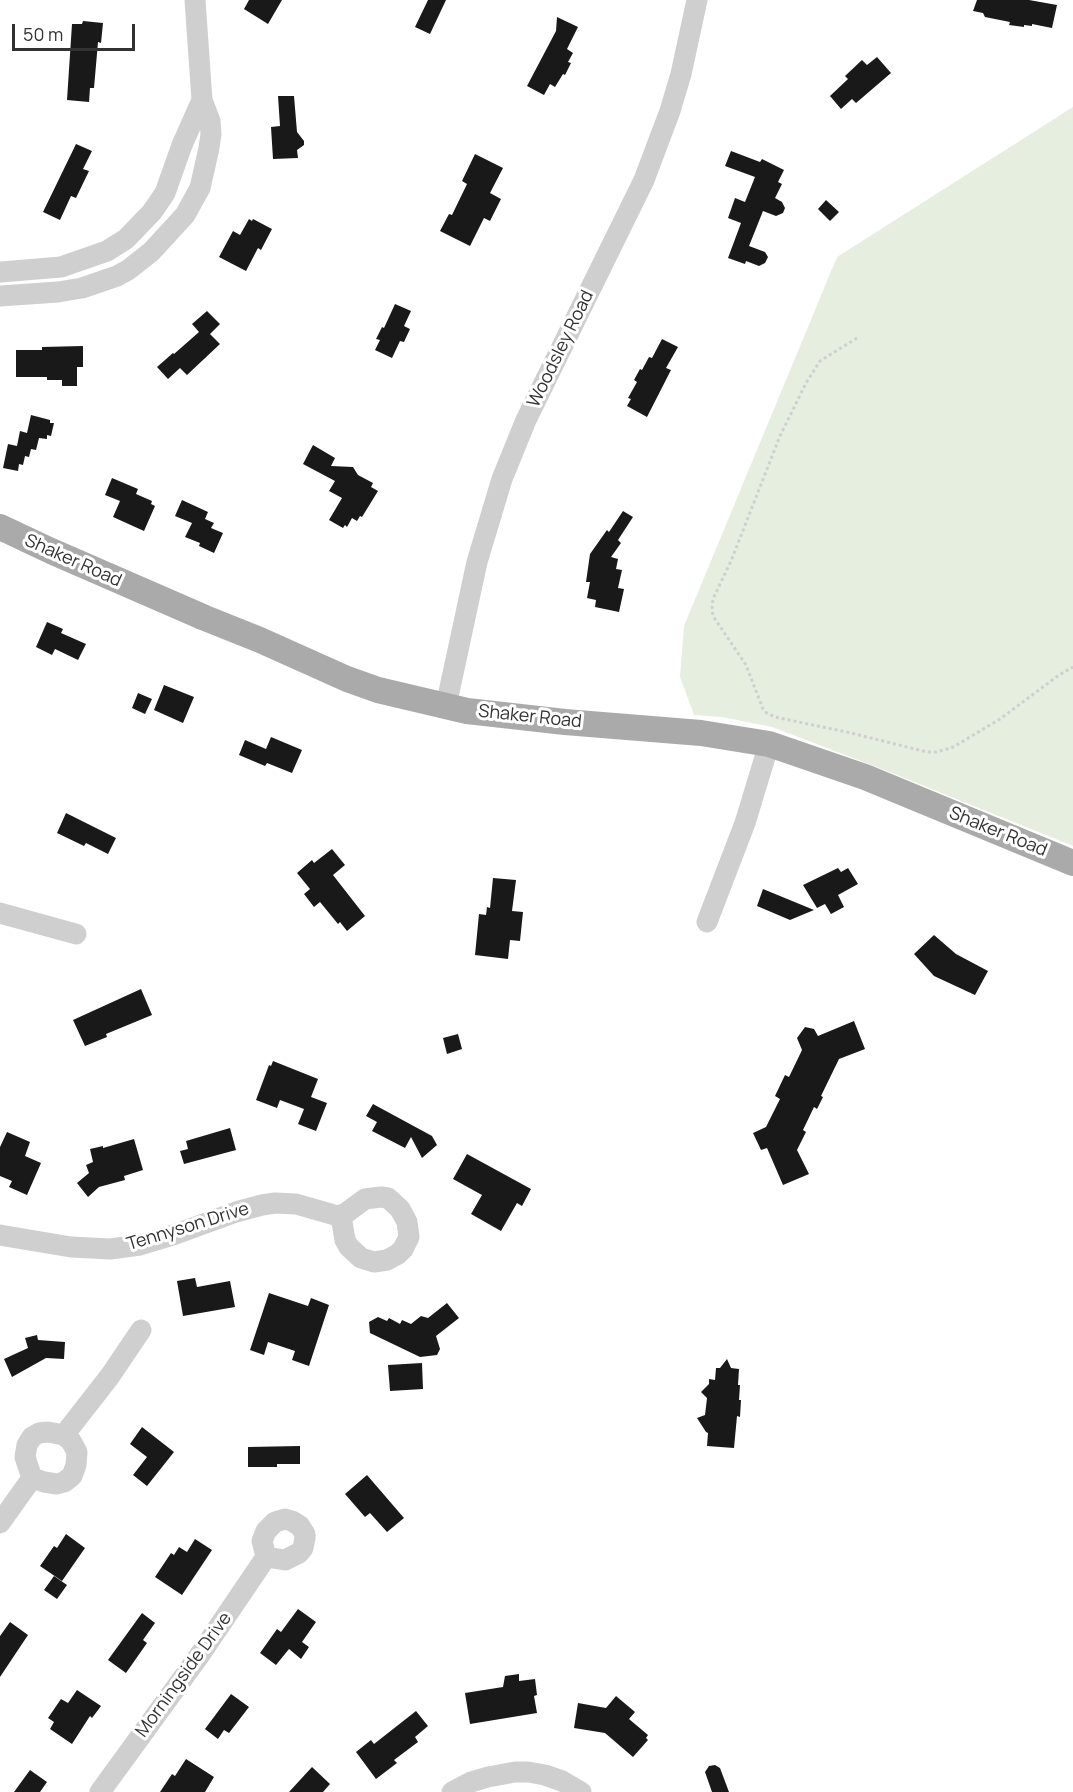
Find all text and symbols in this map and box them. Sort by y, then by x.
scale bar [15,12,138,50]
text: 50 m [23,22,63,46]
street label: Woodsley Road [523,287,599,411]
street label: Shaker Road [21,530,125,592]
street label: Shaker Road [477,701,583,733]
street label: Shaker Road [946,803,1050,861]
street label: Tennyson Drive [124,1198,252,1256]
street label: Morningside Drive [131,1608,237,1742]

